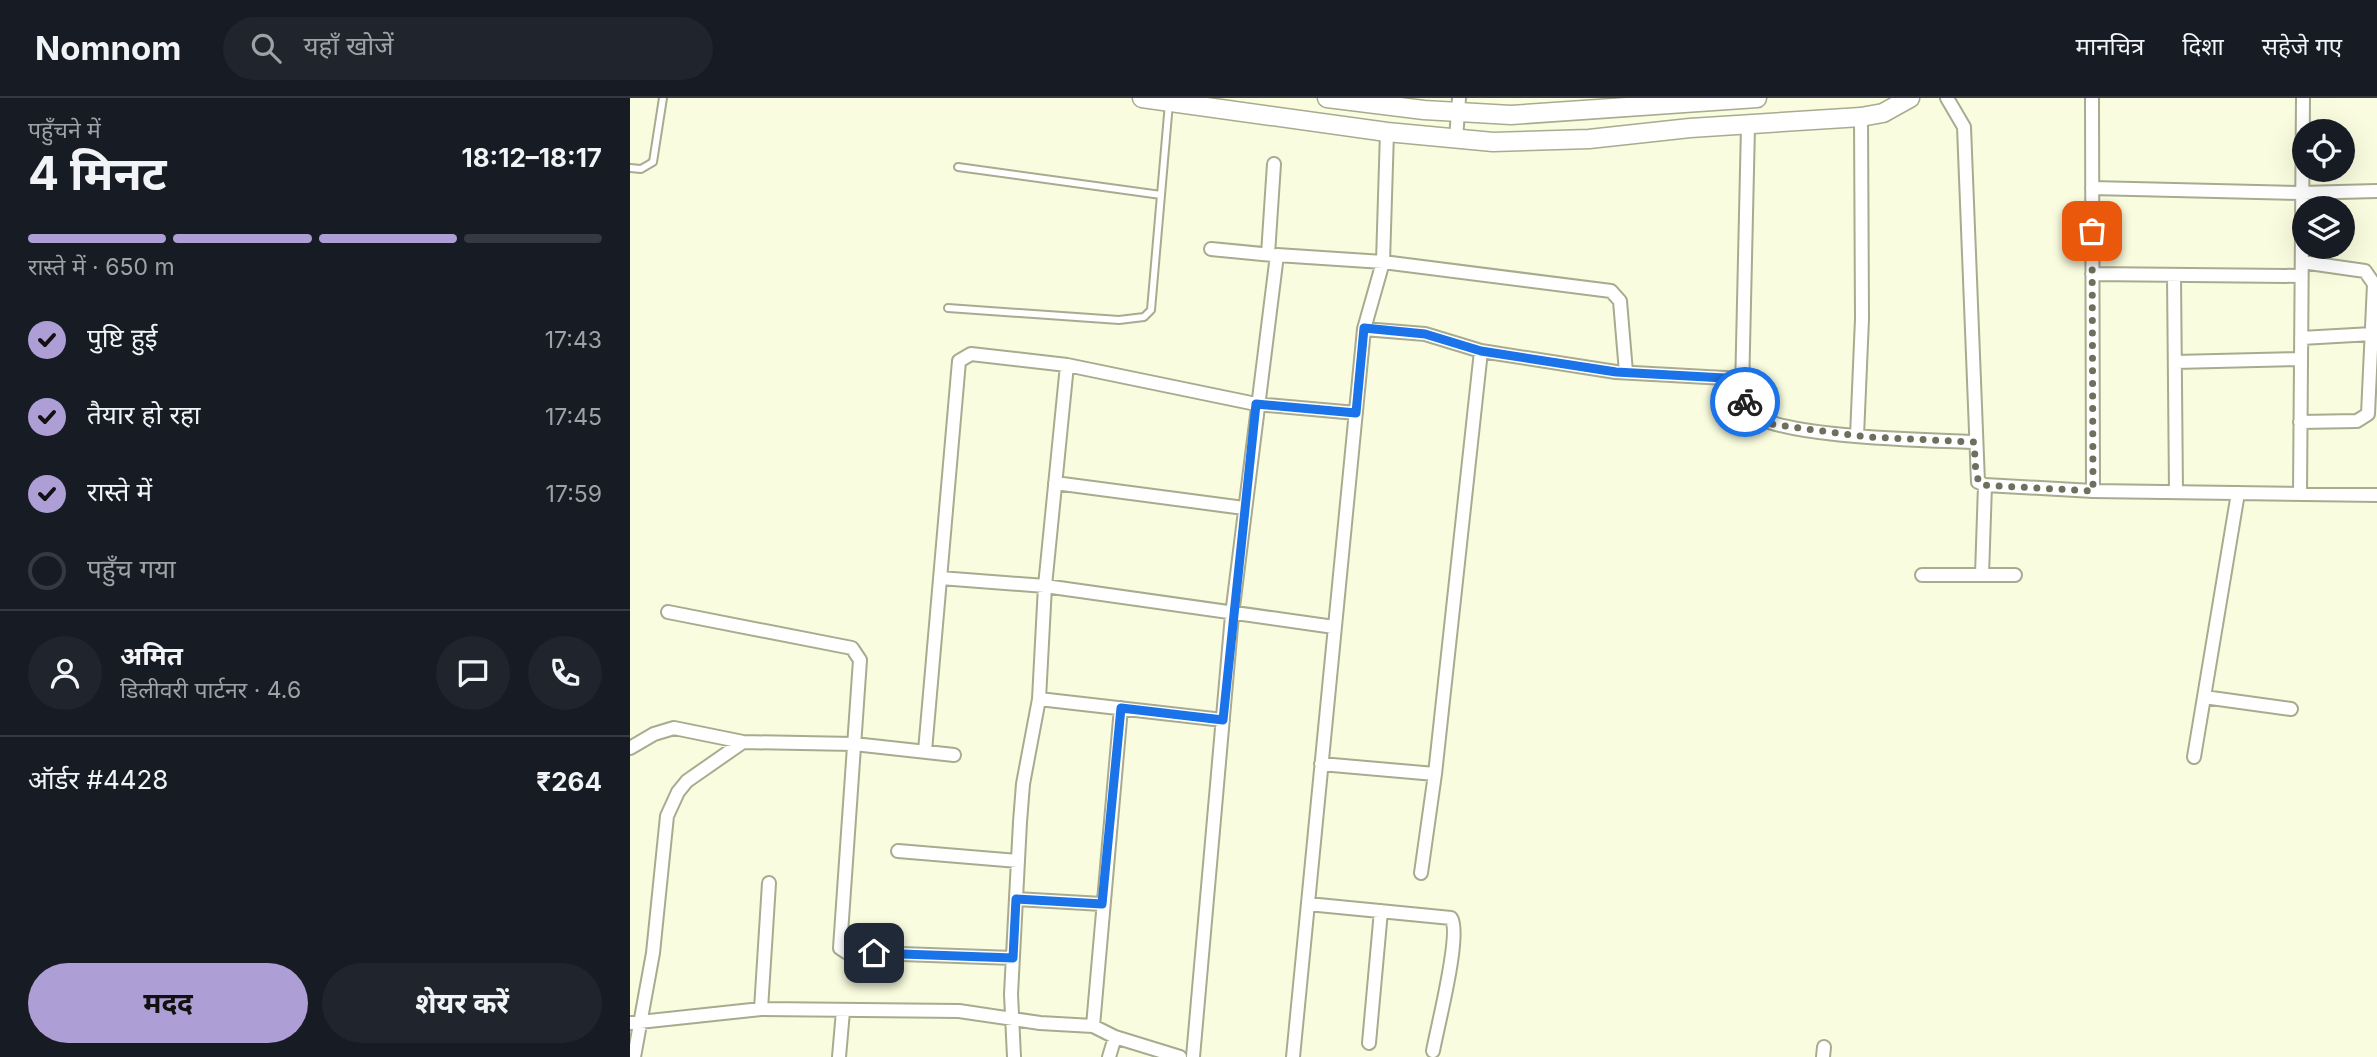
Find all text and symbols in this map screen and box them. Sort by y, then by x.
search box [223,17,713,80]
text: Nomnom [35,28,181,68]
icon: search [247,29,285,67]
text: यहाँ खोजें [303,30,394,61]
text: मानचित्र [2076,32,2144,61]
text: दिशा [2182,32,2224,61]
text: सहेजे गए [2262,32,2342,61]
text: पहुँचने में [28,116,101,144]
map controls [2292,119,2355,259]
button: locate [2292,119,2355,182]
text: 18:12–18:17 [461,142,602,173]
text: 4 मिनट [28,145,167,201]
button: layers [2292,196,2355,259]
pin [2062,201,2122,261]
icon: bag [2073,212,2111,250]
text: रास्ते में · 650 m [28,253,175,281]
icon: check [28,321,66,359]
text: पुष्टि हुई [87,322,158,353]
text: 17:43 [545,326,602,354]
courier [1710,367,1780,437]
icon: bike [1726,383,1764,421]
icon: check [28,398,66,436]
text: तैयार हो रहा [87,399,201,430]
text: 17:45 [545,403,602,431]
icon: check [28,475,66,513]
text: रास्ते में [87,476,152,507]
text: 17:59 [546,480,602,508]
text: पहुँच गया [87,553,176,584]
button: person [28,636,102,710]
button: chat [436,636,510,710]
button: phone [528,636,602,710]
text: अमित [120,640,183,671]
text: डिलीवरी पार्टनर · 4.6 [120,676,301,704]
text: ऑर्डर #4428 [28,764,168,795]
text: ₹264 [536,766,602,797]
pin [844,923,904,983]
icon: home [855,934,893,972]
button: मदद [28,963,308,1043]
button: शेयर करें [322,963,602,1043]

